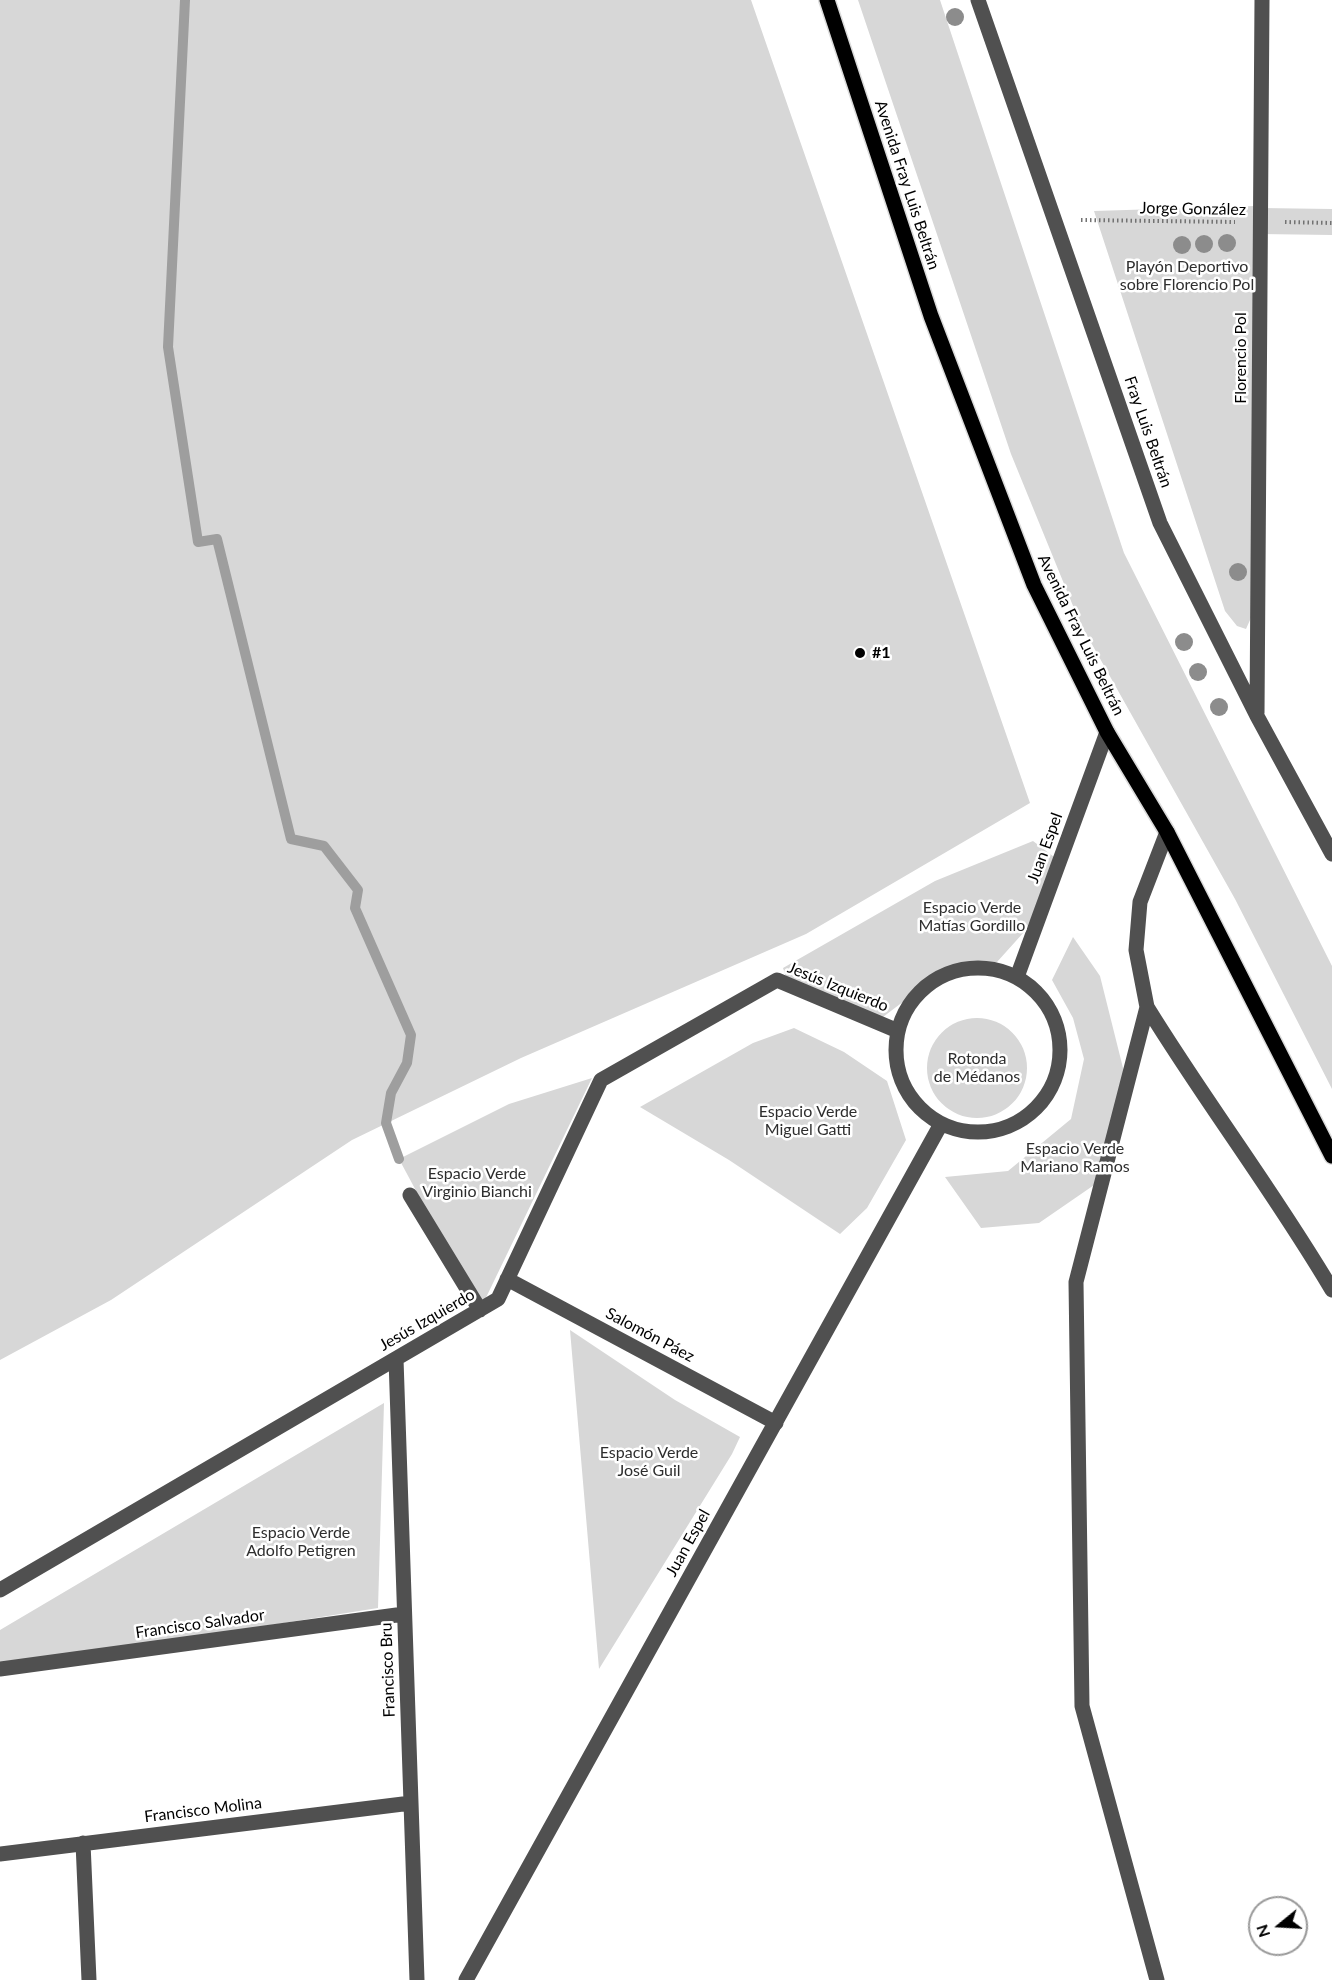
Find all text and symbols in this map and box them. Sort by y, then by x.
street label: Avenida Fray Luis Beltrán [871,98,943,272]
street label: Jorge González [1140,198,1246,220]
park label: Playón Deportivo sobre Florencio Pol [1120,257,1254,295]
street label: Florencio Pol [1231,312,1251,404]
street label: Fray Luis Beltrán [1120,374,1176,490]
street label: Avenida Fray Luis Beltrán [1034,551,1128,719]
place label: #1 [872,643,891,663]
marker: #1 [853,646,867,660]
street label: Juan Espel [1023,810,1067,886]
park label: Espacio Verde Matías Gordillo [919,898,1025,936]
street label: Jesús Izquierdo [785,958,891,1016]
park label: Rotonda de Médanos [934,1049,1020,1087]
park label: Espacio Verde Miguel Gatti [759,1102,857,1140]
park label: Espacio Verde Mariano Ramos [1020,1139,1130,1177]
park label: Espacio Verde Virginio Bianchi [422,1164,532,1202]
street label: Jesús Izquierdo [376,1285,478,1355]
street label: Salomón Páez [602,1304,698,1366]
park label: Espacio Verde José Guil [600,1443,698,1481]
street label: Juan Espel [662,1506,714,1580]
park label: Espacio Verde Adolfo Petigren [246,1523,356,1561]
street label: Francisco Salvador [134,1605,266,1643]
street label: Francisco Bru [377,1622,399,1718]
street label: Francisco Molina [143,1793,263,1827]
north arrow [1248,1896,1308,1956]
text: N [1251,1922,1273,1940]

